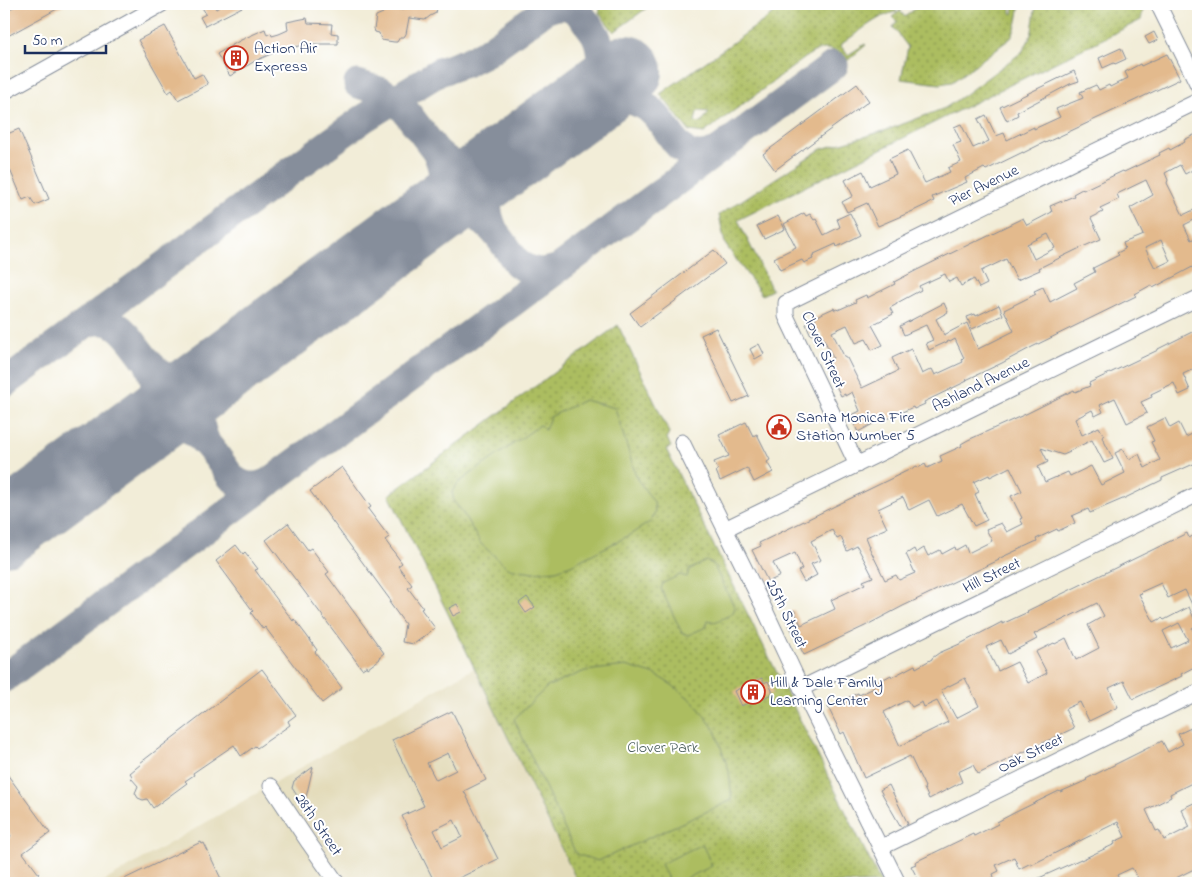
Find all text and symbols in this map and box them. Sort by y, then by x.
scale bar [25,22,106,54]
text: 50 m [32,30,63,52]
place label: Action Air Express [254,37,317,79]
building icon: Action Air Express [223,45,249,71]
street label: Pier Avenue [945,158,1024,213]
street label: Clover Street [795,307,852,393]
street label: Ashland Avenue [928,351,1034,419]
place label: Santa Monica Fire Station Number 5 [796,406,916,448]
public building icon: Santa Monica Fire Station Number 5 [766,414,792,440]
street label: Hill Street [959,551,1026,600]
street label: 25th Street [759,575,813,653]
place label: Hill & Dale Family Learning Center [770,671,883,713]
building icon: Hill & Dale Family Learning Center [740,679,766,705]
street label: Oak Street [994,727,1068,780]
park label: Clover Park [627,736,700,760]
street label: 28th Street [288,789,348,862]

